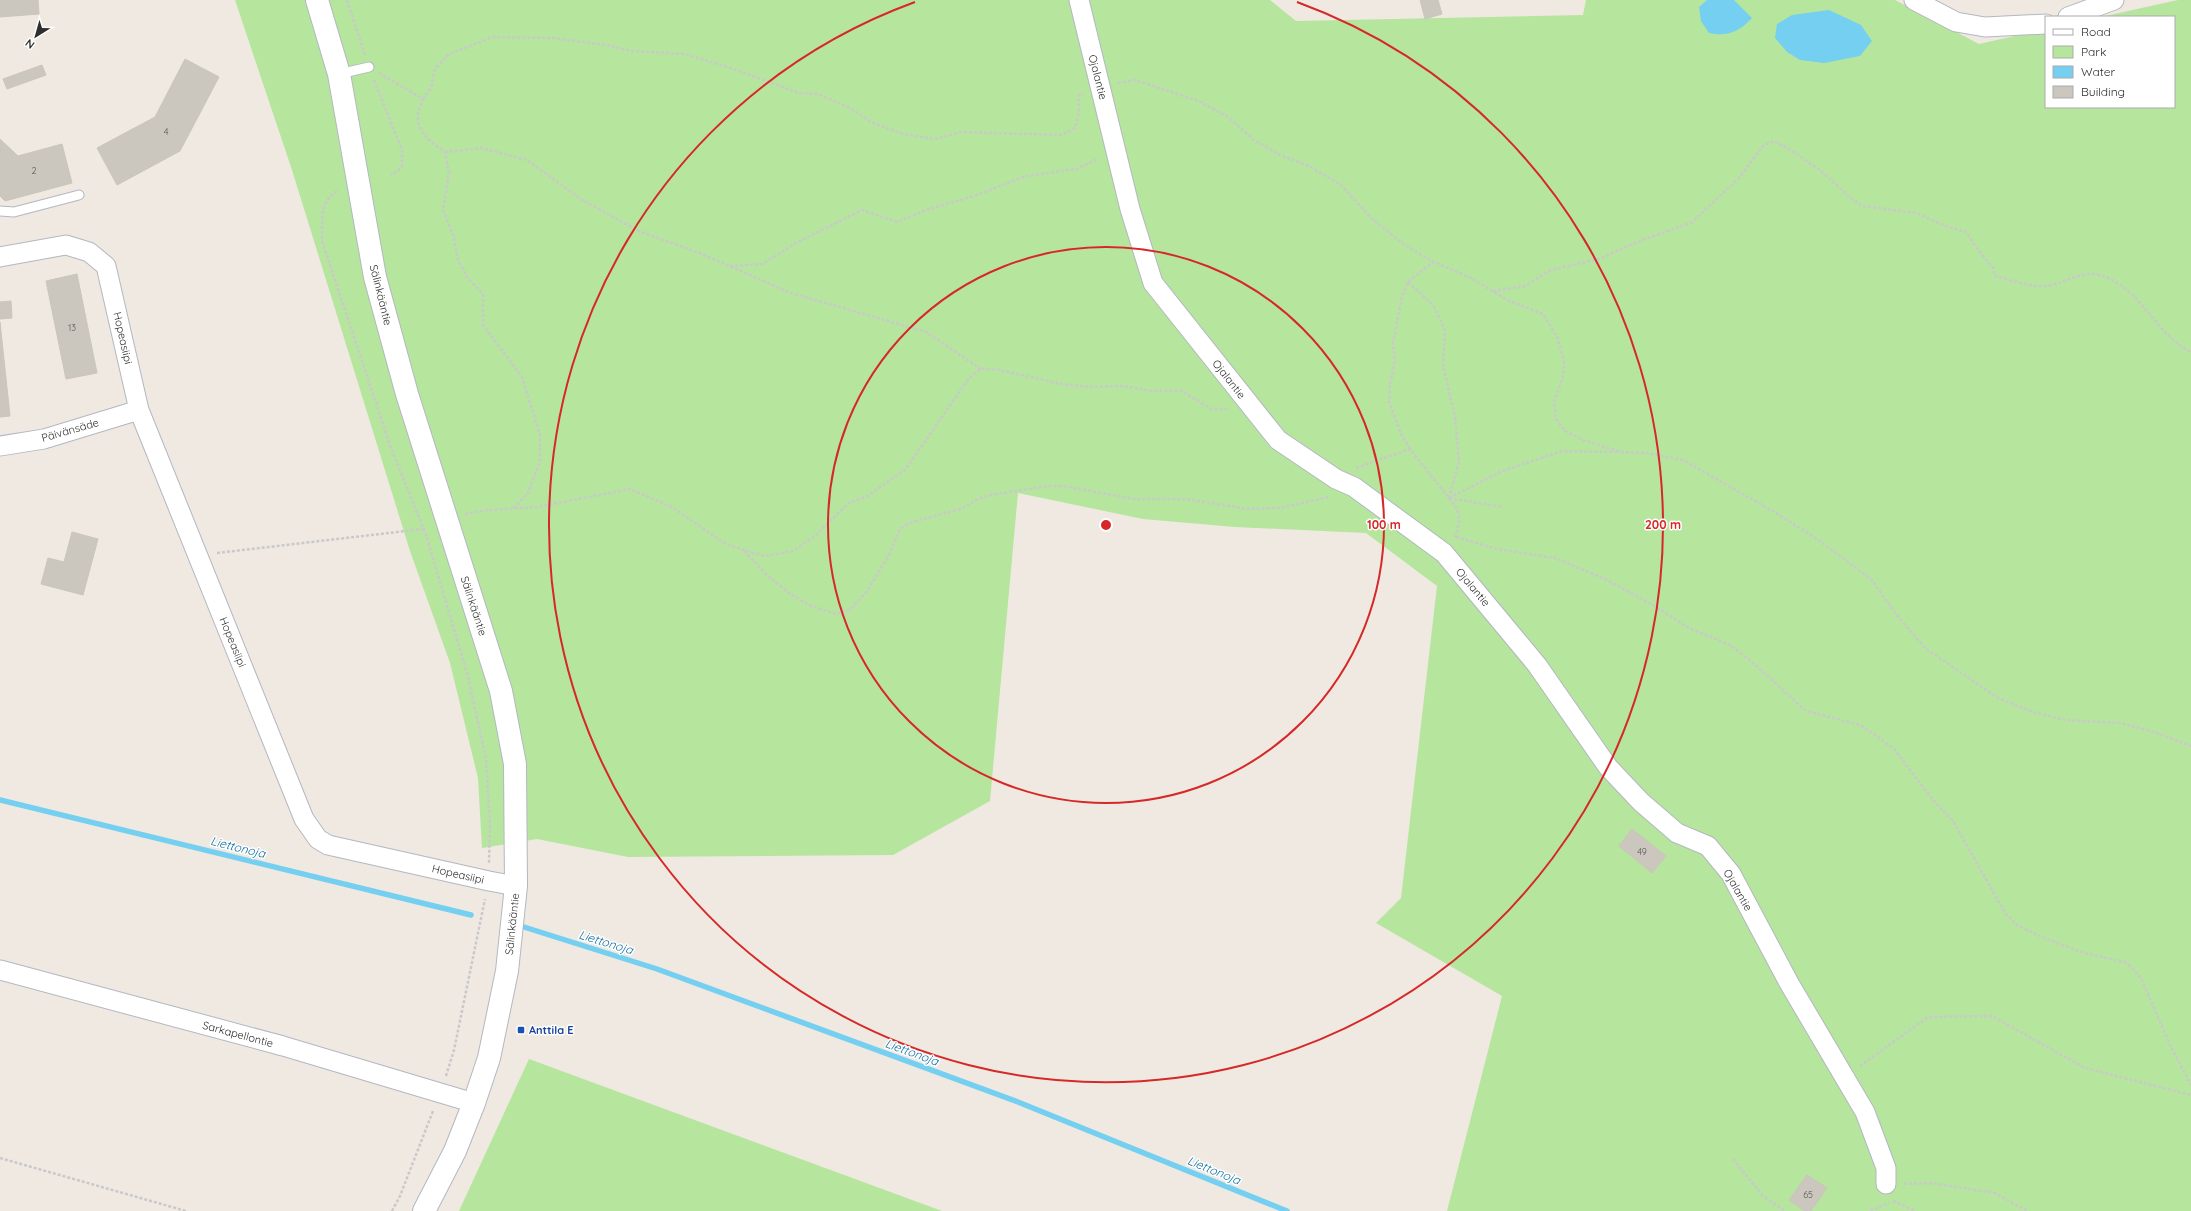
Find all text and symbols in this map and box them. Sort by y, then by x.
north arrow [16,16,56,56]
legend [2045,16,2175,108]
text: Road [2081,24,2111,39]
text: N [23,36,37,52]
text: Park [2081,44,2106,59]
street label: Ojalantie [1086,53,1110,101]
text: Water [2081,64,2116,79]
text: Building [2081,84,2125,99]
house number: 4 [164,126,169,137]
house number: 2 [32,165,37,176]
street label: Sälinkääntie [367,263,395,327]
street label: Hopeasiipi [110,311,136,365]
house number: 13 [68,322,76,333]
street label: Ojalantie [1209,357,1249,401]
street label: Päivänsäde [40,415,100,445]
text: 100 m [1367,517,1401,532]
text: 200 m [1645,517,1681,532]
centre of rings [1099,518,1113,532]
street label: Ojalantie [1453,565,1493,609]
street label: Sälinkääntie [458,574,490,638]
street label: Hopeasiipi [217,615,249,669]
water label: Liettonoja [209,833,268,861]
house number: 49 [1637,846,1647,857]
street label: Hopeasiipi [431,861,485,887]
street label: Ojalantie [1720,867,1756,913]
street label: Sälinkääntie [502,892,522,956]
water label: Liettonoja [577,927,636,958]
street label: Sarkapellontie [201,1018,275,1050]
place label: Anttila E [529,1023,573,1037]
marker: Anttila E [516,1025,526,1035]
water label: Liettonoja [883,1035,941,1069]
water label: Liettonoja [1185,1153,1243,1188]
house number: 65 [1803,1189,1813,1200]

